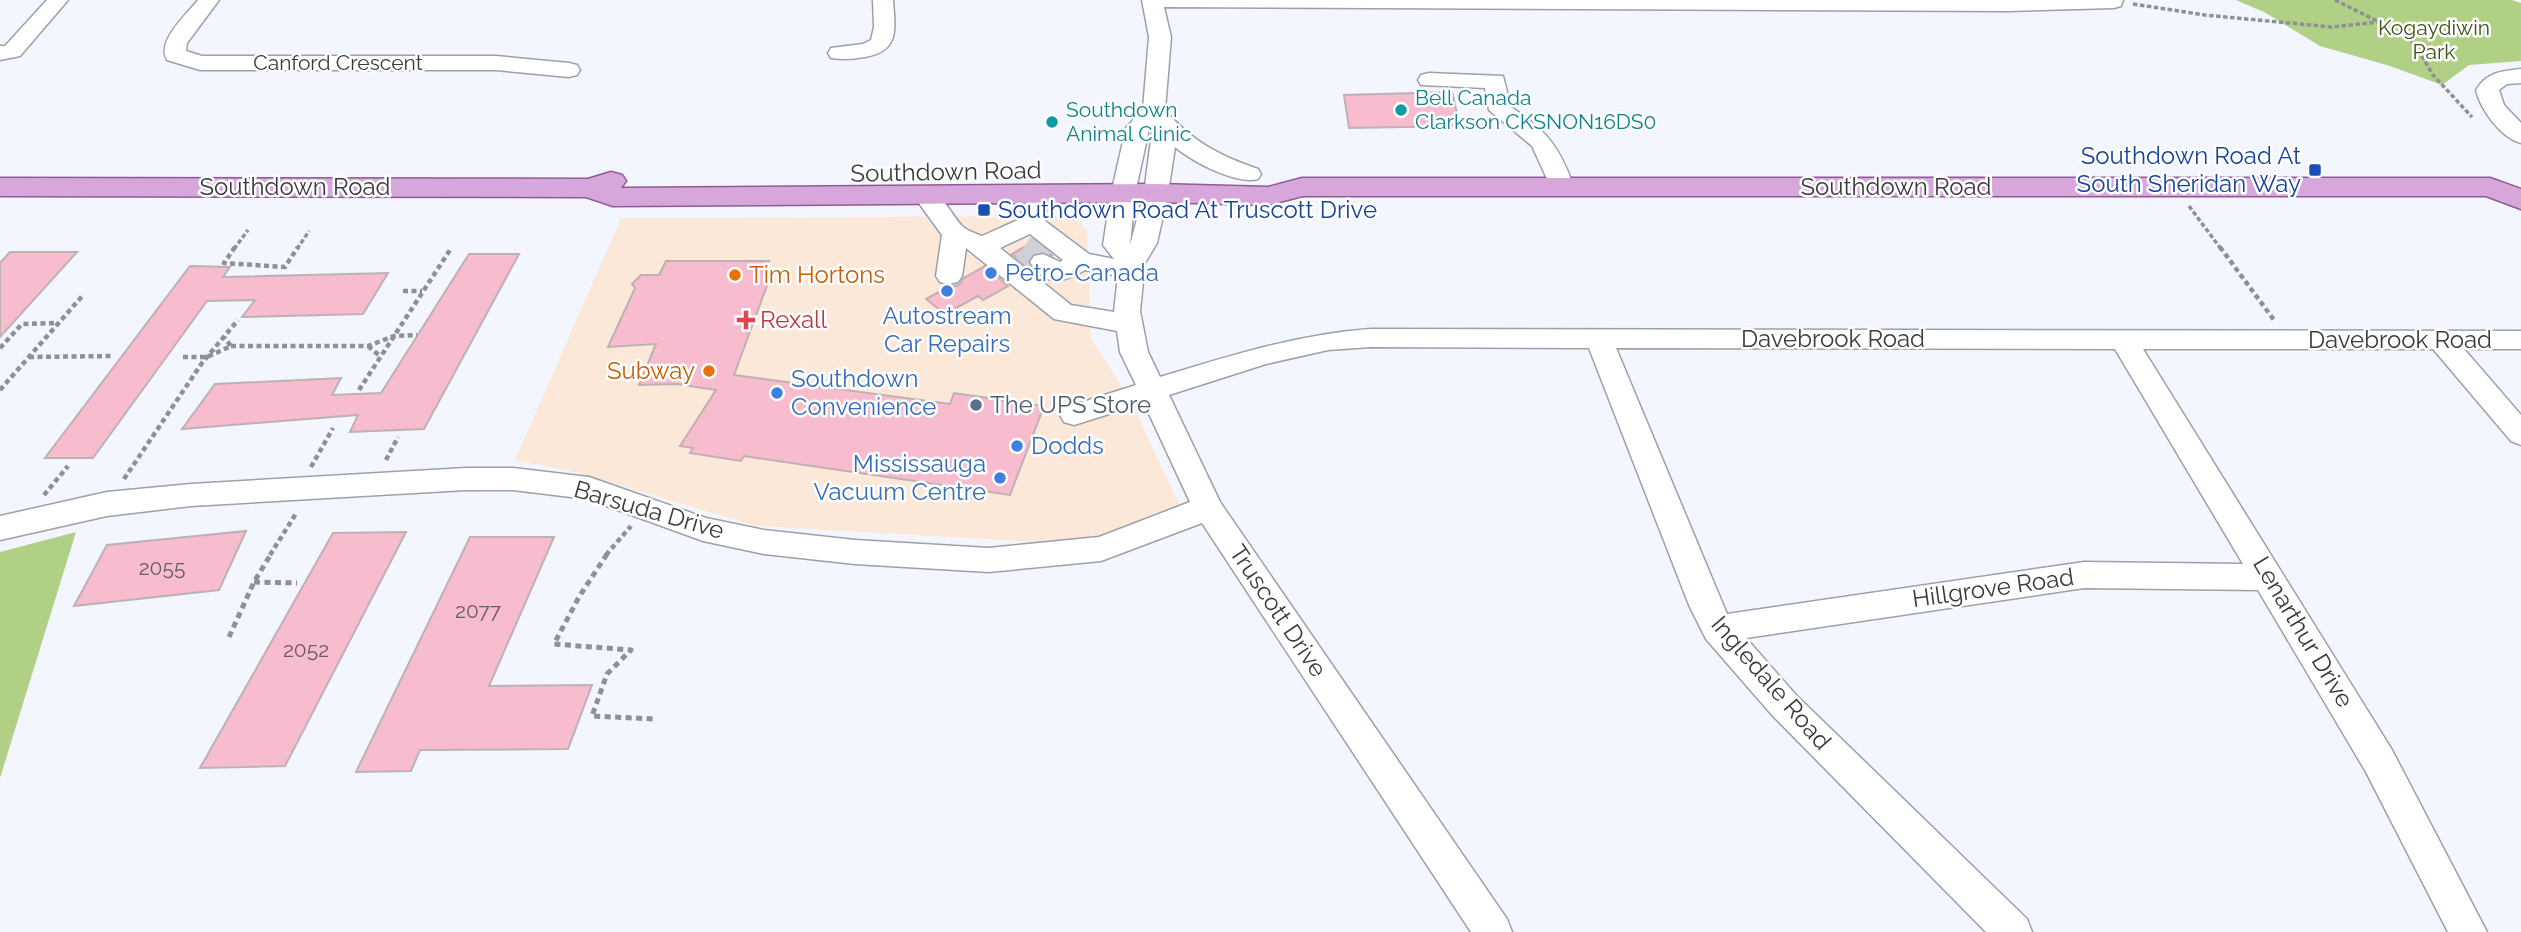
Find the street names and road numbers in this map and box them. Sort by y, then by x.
street label: Canford Crescent [253,50,423,75]
street label: Southdown Road [850,155,1042,188]
street label: Southdown Road [199,172,391,201]
street label: Southdown Road [1800,172,1992,201]
street label: Davebrook Road [1741,324,1925,353]
street label: Davebrook Road [2308,325,2492,354]
street label: Barsuda Drive [571,474,728,545]
street label: Truscott Drive [1224,539,1333,682]
street label: Lenarthur Drive [2247,551,2360,712]
street label: Hillgrove Road [1910,562,2076,613]
street label: Ingledale Road [1705,610,1837,755]

